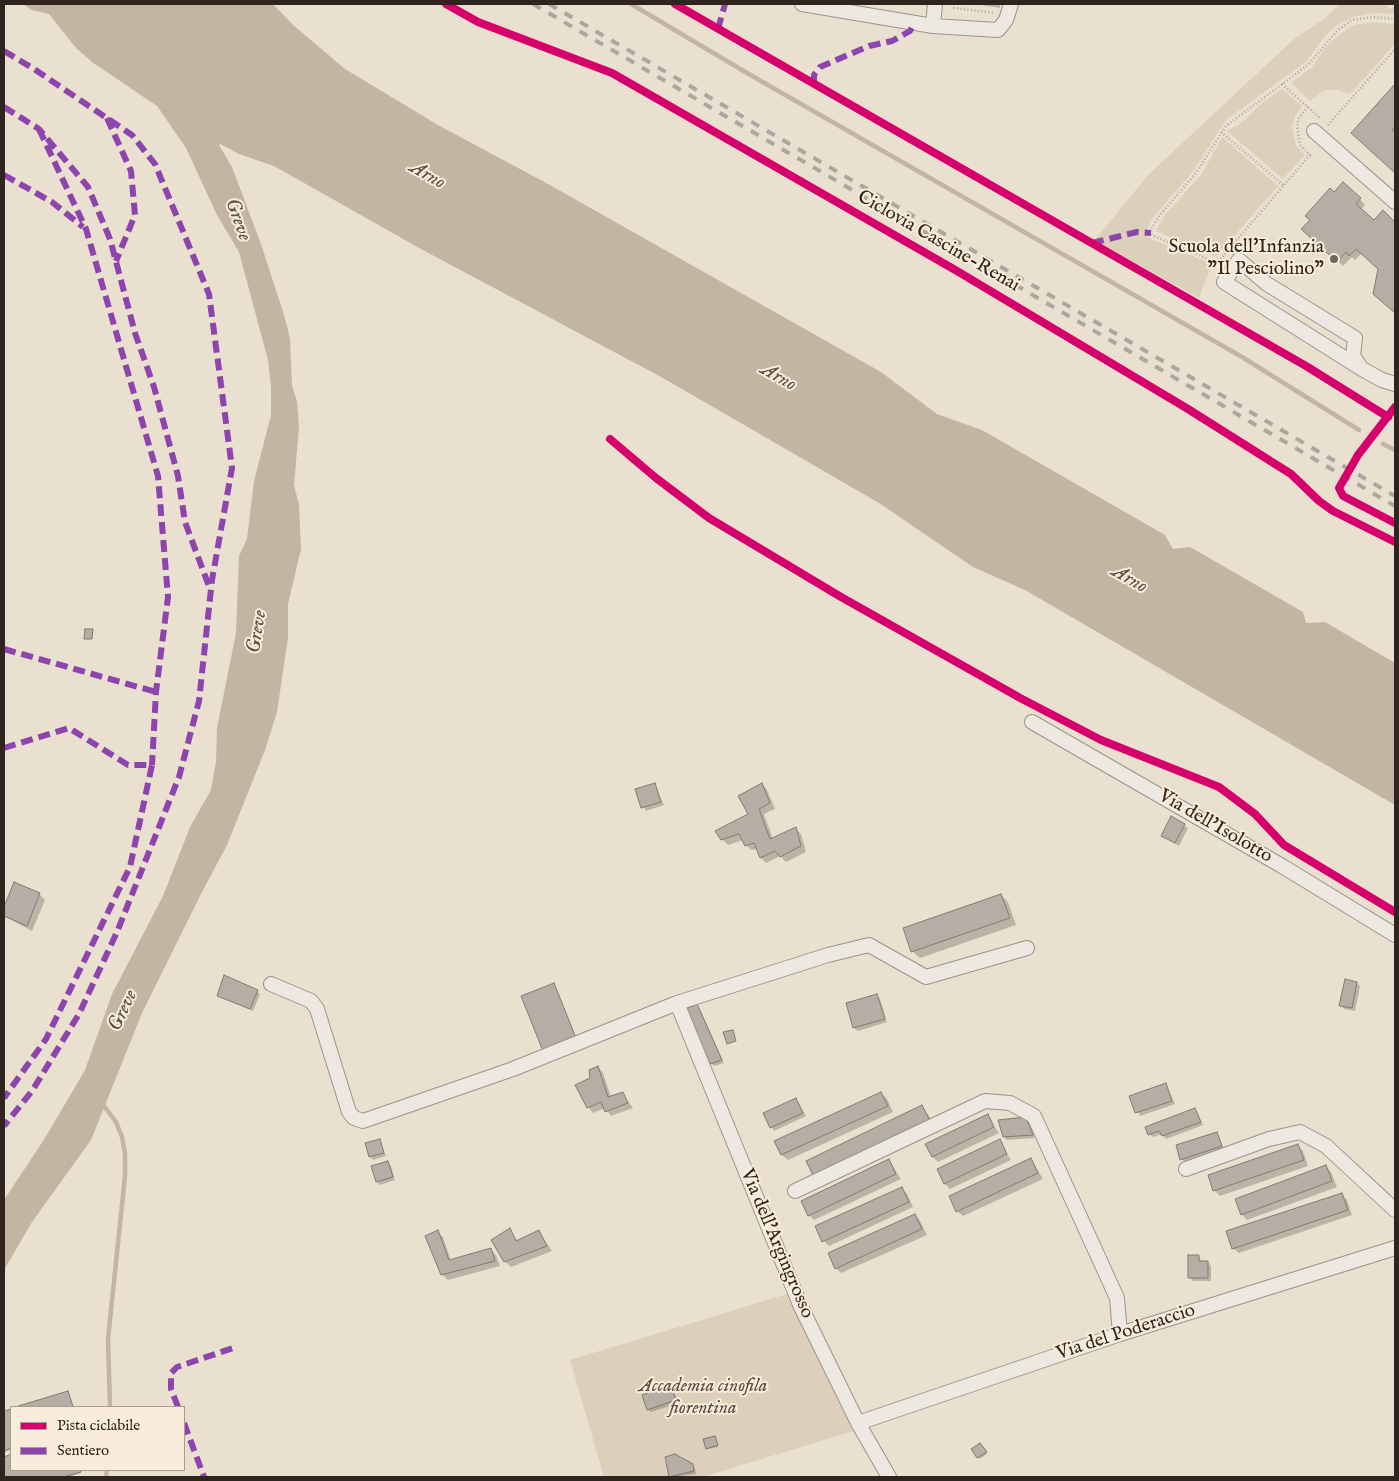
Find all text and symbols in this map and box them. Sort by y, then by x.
water label: Arno [405,156,449,196]
street label: Ciclovia Cascine-Renai [853,186,1023,298]
water label: Greve [218,196,256,244]
place label: Scuola dell'Infanzia "Il Pesciolino" [1169,237,1324,281]
marker: Scuola dell'Infanzia "Il Pesciolino" [1328,253,1340,265]
water label: Arno [756,358,800,398]
water label: Arno [1107,560,1151,600]
water label: Greve [243,609,273,655]
street label: Via dell'Isolotto [1154,785,1276,869]
water label: Greve [104,986,144,1036]
street label: Via dell'Argingrosso [734,1166,818,1322]
street label: Via del Poderaccio [1054,1300,1198,1366]
park label: Accademia cinofila fiorentina [639,1376,767,1420]
legend [10,1406,185,1471]
text: Pista ciclabile [57,1416,140,1435]
text: Sentiero [57,1441,109,1460]

